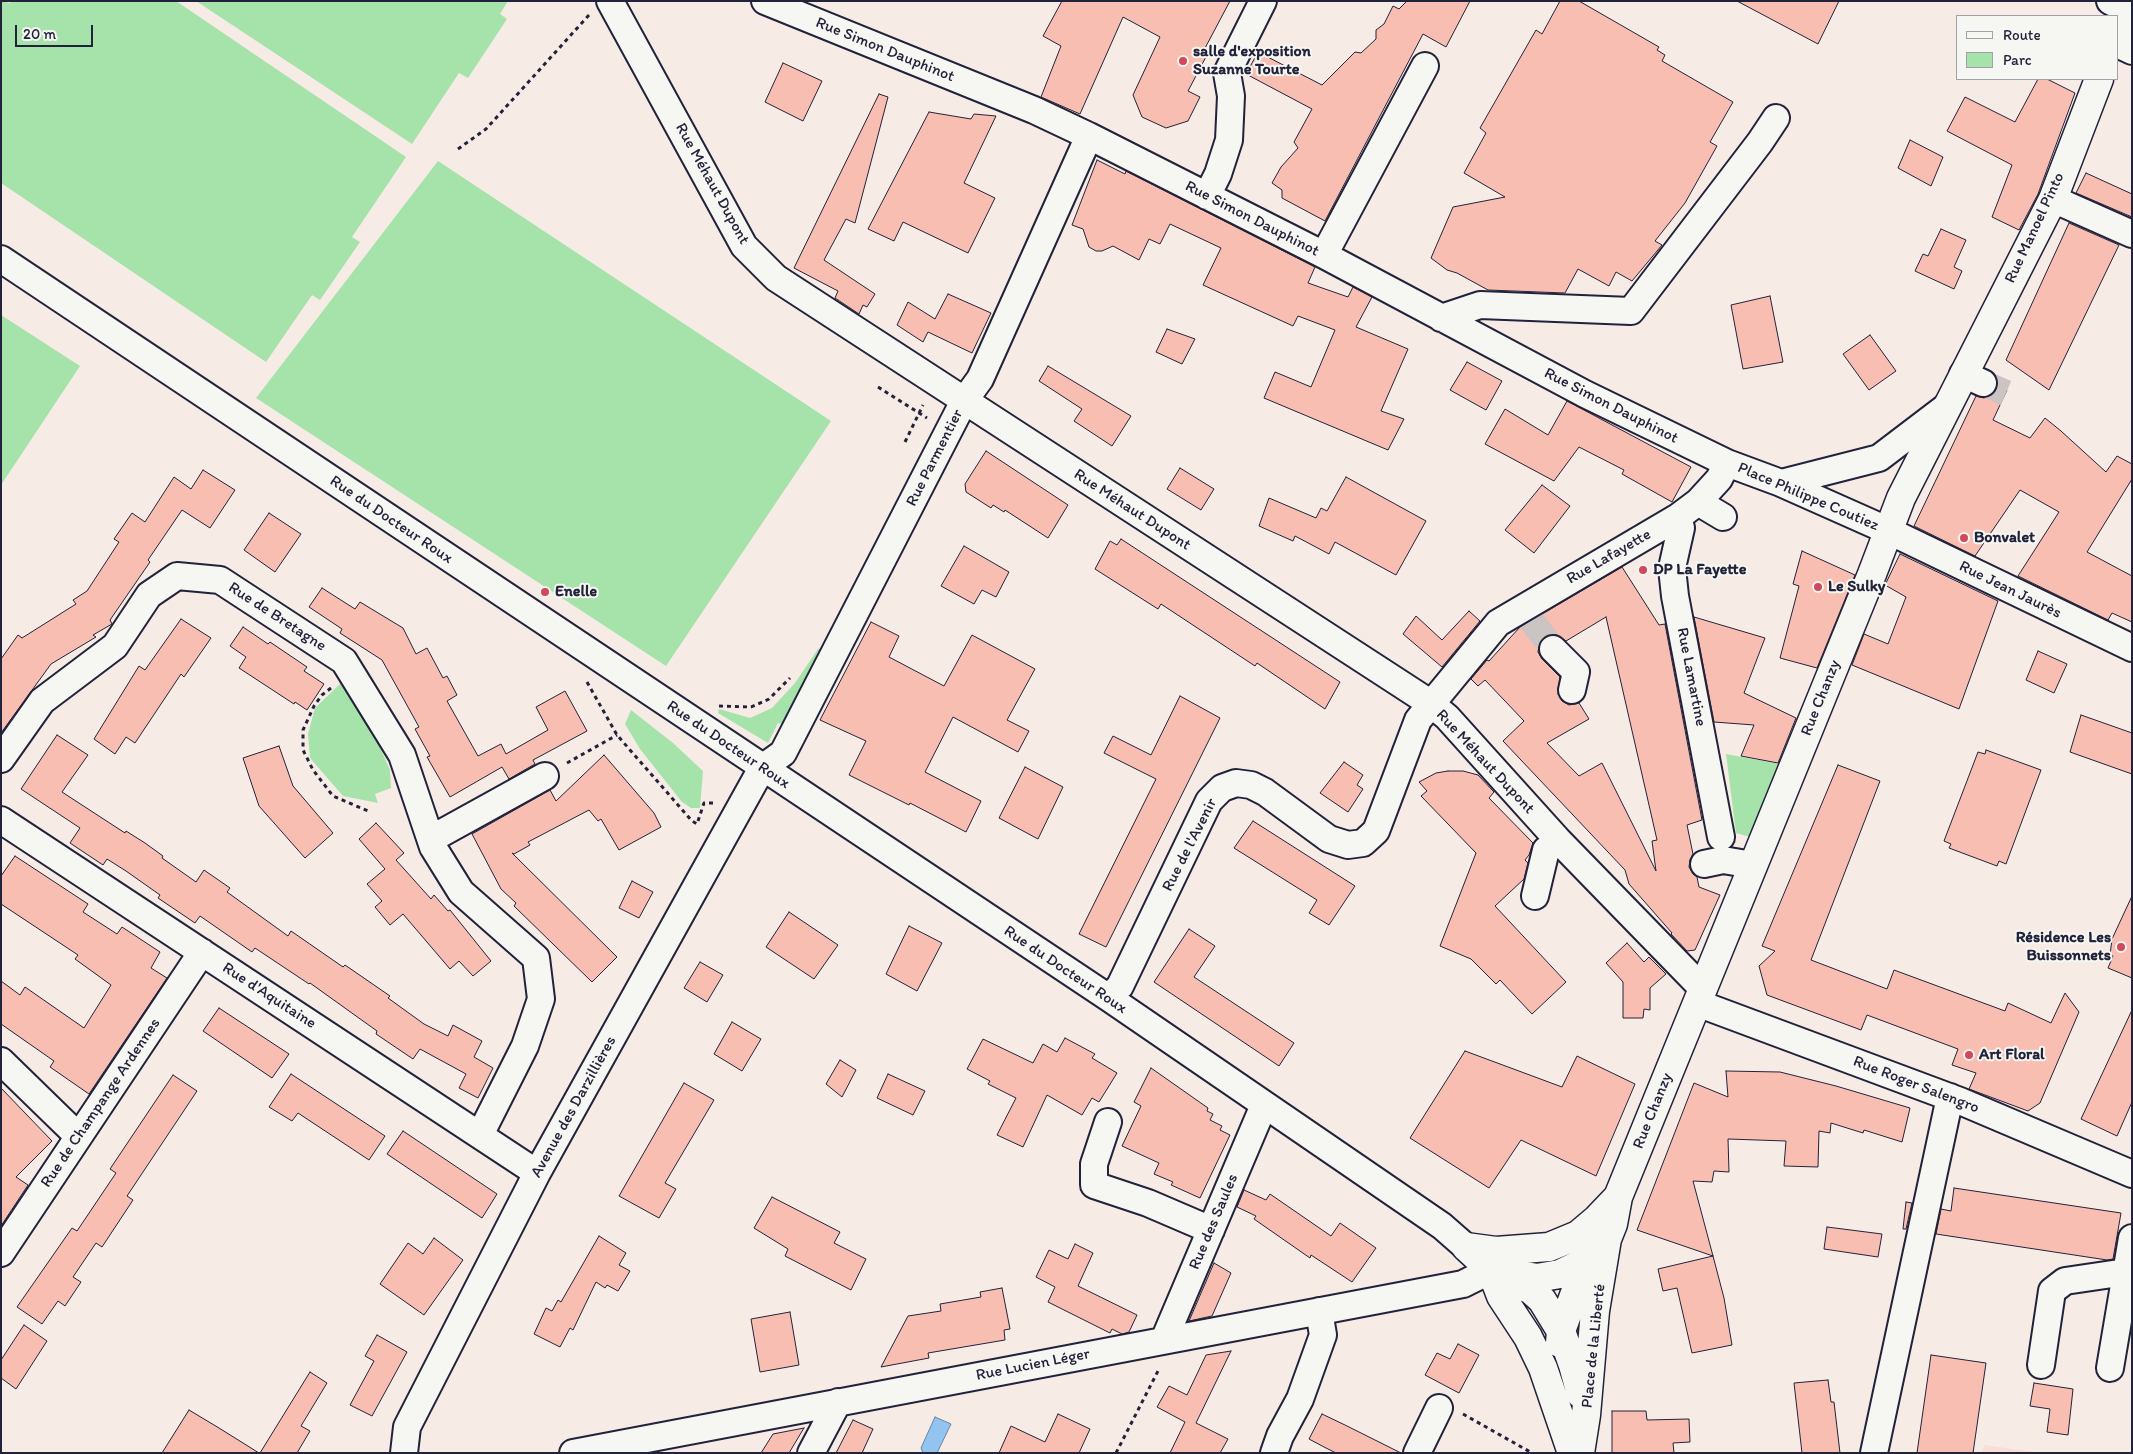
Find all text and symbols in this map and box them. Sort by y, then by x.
street label: Rue Simon Dauphinot [813,13,957,87]
scale bar [18,15,95,47]
legend [1956,15,2118,80]
text: 20 m [23,25,56,43]
text: Route [2003,26,2041,44]
place label: salle d'exposition Suzanne Tourte [1193,42,1311,80]
text: Parc [2003,51,2032,69]
marker: salle d'exposition Suzanne Tourte [1177,55,1189,67]
street label: Rue Méhaut Dupont [671,120,753,248]
street label: Rue Manoel Pinto [2001,170,2069,286]
street label: Rue Simon Dauphinot [1182,177,1322,261]
street label: Rue Simon Dauphinot [1541,364,1681,448]
street label: Rue Parmentier [902,406,968,510]
street label: Place Philippe Coutiez [1735,459,1881,535]
street label: Rue Méhaut Dupont [1070,465,1194,555]
street label: Rue du Docteur Roux [326,472,456,568]
street label: Rue Lafayette [1563,525,1655,589]
place label: Bonvalet [1974,528,2035,548]
marker: Bonvalet [1958,532,1970,544]
street label: Rue Jean Jaurès [1956,557,2064,623]
place label: DP La Fayette [1653,560,1746,580]
marker: DP La Fayette [1637,564,1649,576]
place label: Le Sulky [1828,577,1885,597]
street label: Rue de Bretagne [224,578,330,656]
marker: Le Sulky [1812,581,1824,593]
place label: Enelle [555,582,597,602]
marker: Enelle [539,586,551,598]
street label: Rue Lamartine [1672,626,1710,728]
street label: Rue Chanzy [1797,657,1845,739]
street label: Rue du Docteur Roux [663,697,793,793]
street label: Rue Méhaut Dupont [1432,706,1538,818]
street label: Rue de l'Avenir [1158,795,1222,895]
street label: Rue du Docteur Roux [1000,922,1130,1018]
place label: Résidence Les Buissonnets [2016,928,2111,966]
marker: Résidence Les Buissonnets [2115,941,2127,953]
street label: Rue d'Aquitaine [219,959,319,1033]
street label: Rue de Champange Ardennes [37,1015,165,1191]
street label: Avenue des Darzillières [527,1033,621,1181]
place label: Art Floral [1979,1045,2045,1065]
marker: Art Floral [1963,1049,1975,1061]
street label: Rue Roger Salengro [1850,1052,1982,1118]
street label: Rue Chanzy [1629,1070,1677,1152]
street label: Rue des Saules [1185,1171,1243,1273]
street label: Place de la Liberté [1578,1283,1610,1409]
street label: Rue Lucien Léger [974,1345,1092,1385]

